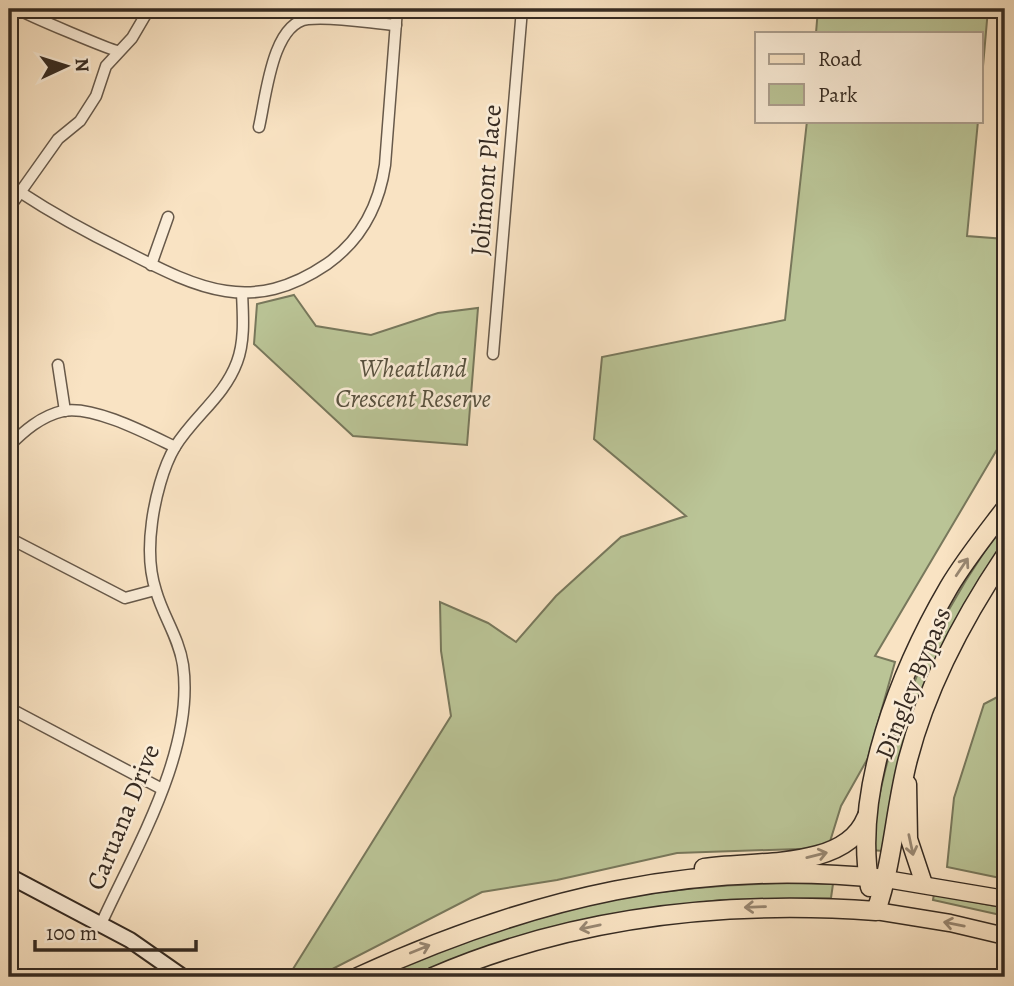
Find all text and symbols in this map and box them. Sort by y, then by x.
north arrow [32,32,102,102]
legend [755,32,982,122]
text: Road [818,45,862,73]
text: N [69,57,95,73]
text: Park [818,81,858,109]
street label: Jolimont Place [462,103,510,257]
park label: Wheatland Crescent Reserve [335,351,491,416]
one-way arrow [955,558,970,577]
street label: Dingley Bypass [867,602,959,764]
street label: Caruana Drive [78,739,168,895]
one-way arrow [905,833,919,856]
one-way arrow [805,848,828,861]
one-way arrow [743,900,766,913]
scale bar [35,909,196,953]
one-way arrow [943,916,966,930]
text: 100 m [46,919,97,947]
one-way arrow [579,921,602,935]
one-way arrow [409,942,431,955]

